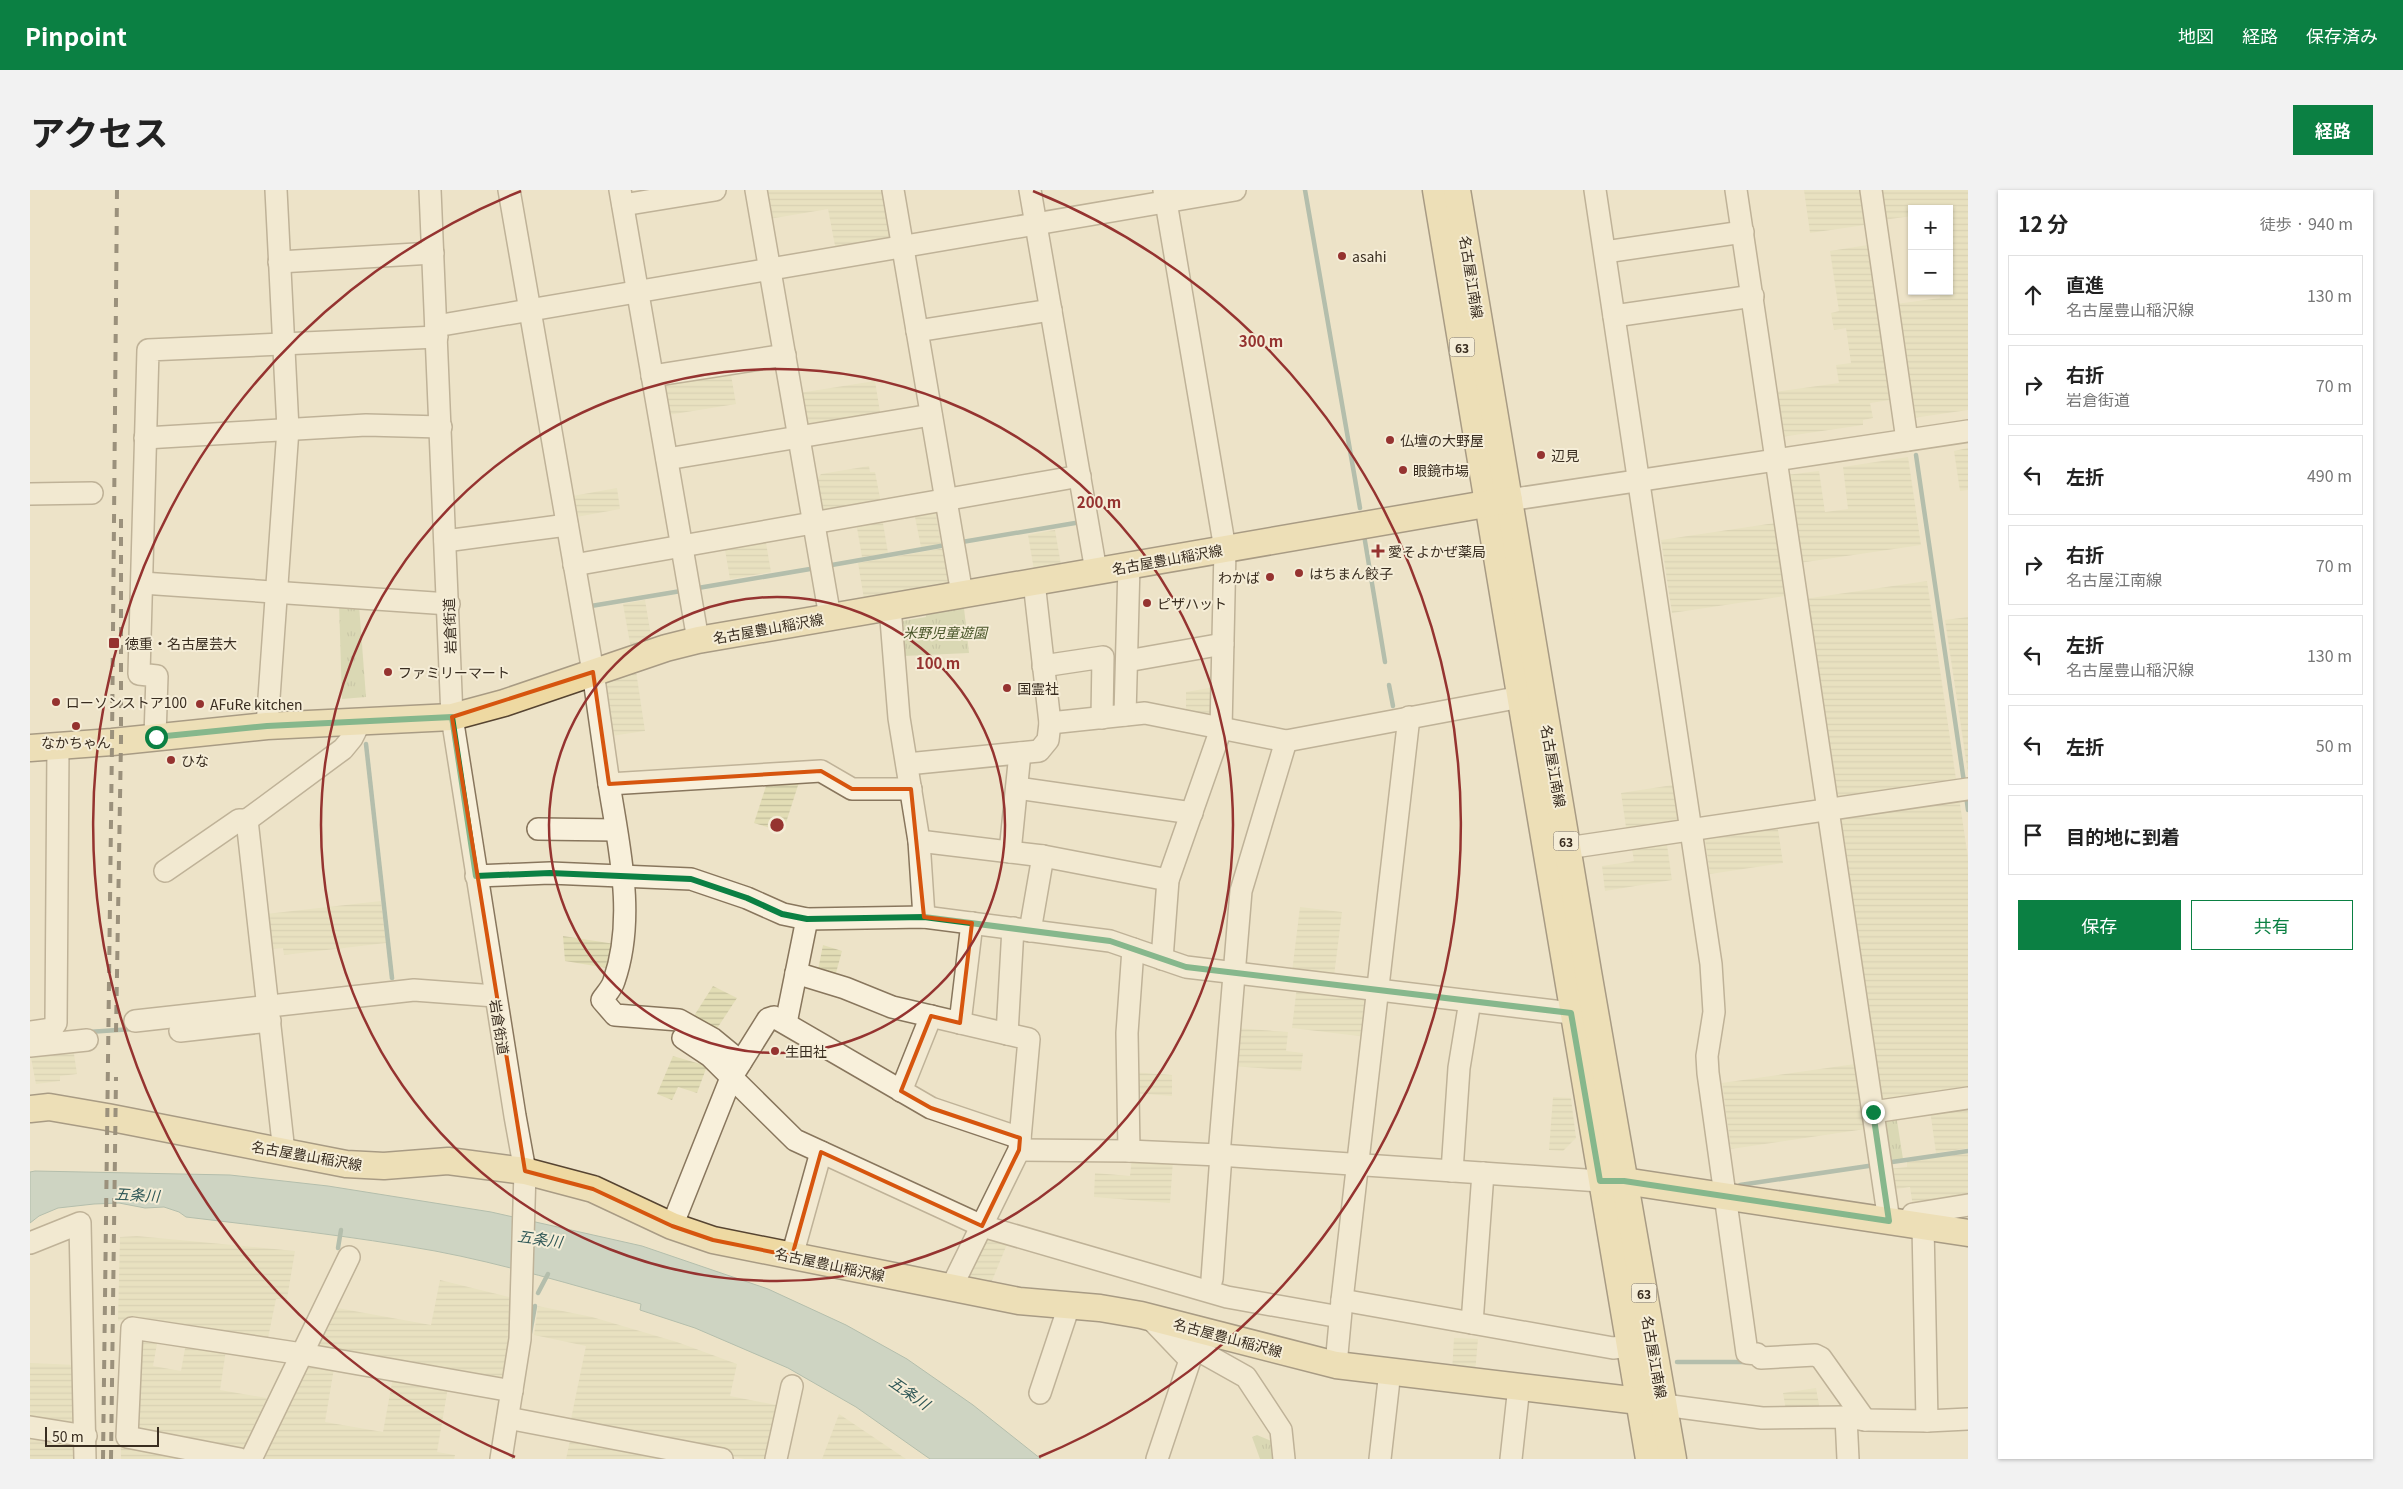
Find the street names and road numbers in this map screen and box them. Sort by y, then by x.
street label: 名古屋江南線 [1456,234,1488,320]
road number: 63 [1450,338,1474,356]
street label: 名古屋豊山稲沢線 [1110,539,1224,579]
street label: 岩倉街道 [438,598,460,654]
street label: 名古屋豊山稲沢線 [711,608,825,648]
street label: 名古屋江南線 [1537,723,1571,809]
road number: 63 [1554,831,1578,850]
street label: 岩倉街道 [486,998,514,1056]
street label: 名古屋豊山稲沢線 [250,1135,364,1175]
street label: 名古屋豊山稲沢線 [773,1243,887,1285]
road number: 63 [1632,1284,1656,1302]
street label: 名古屋豊山稲沢線 [1171,1313,1285,1361]
street label: 名古屋江南線 [1638,1314,1672,1400]

